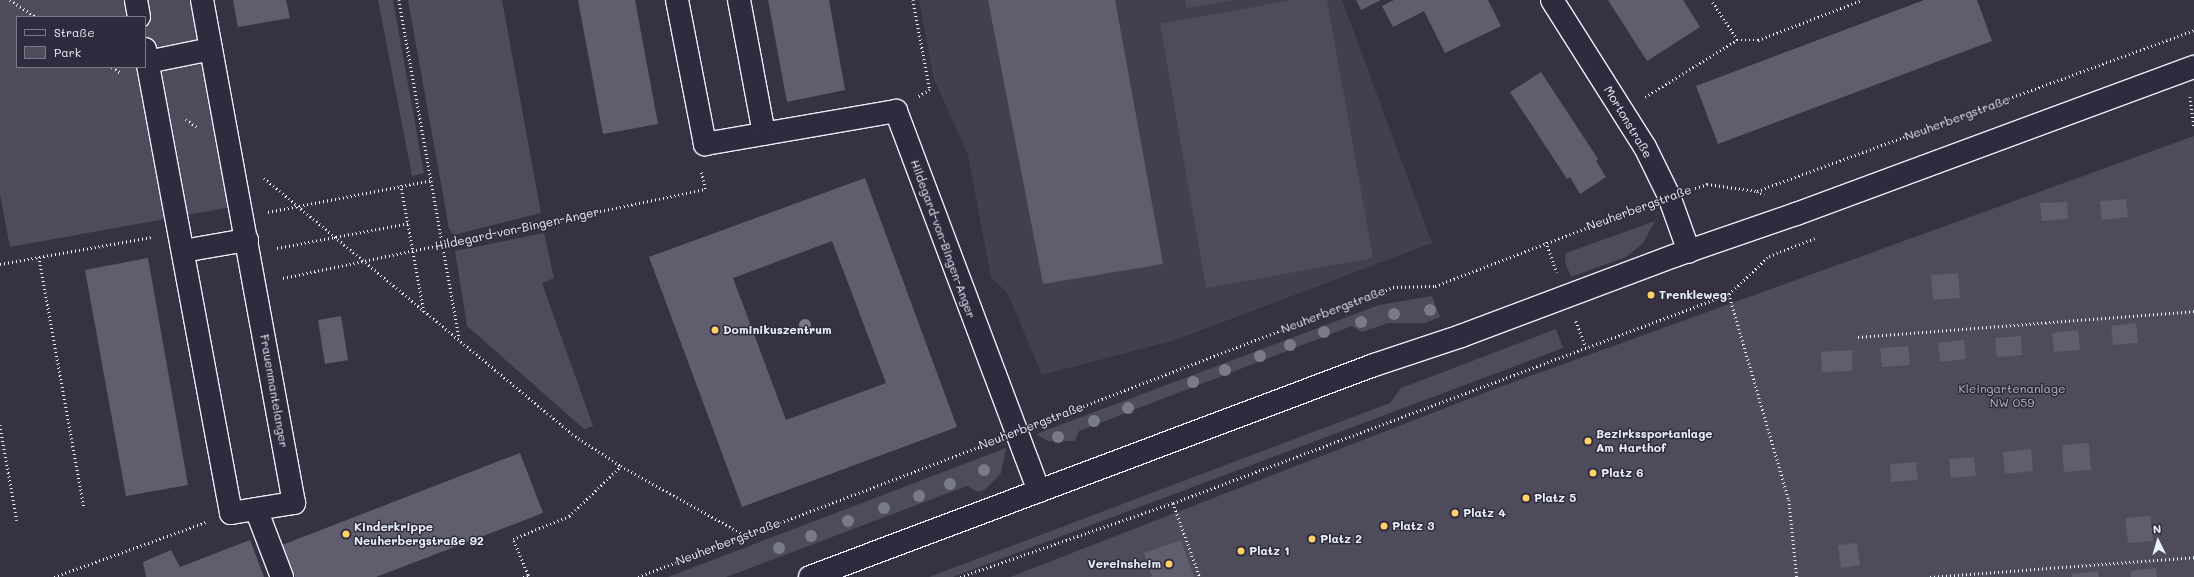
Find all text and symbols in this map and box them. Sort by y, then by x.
legend [16,16,146,68]
text: Straße [54,24,95,40]
text: Park [54,44,81,60]
street label: Mortonstraße [1601,83,1655,161]
street label: Neuherbergstraße [1902,92,2012,144]
street label: Hildegard-von-Bingen-Anger [908,158,978,320]
street label: Neuherbergstraße [1584,182,1694,234]
street label: Hildegard-von-Bingen-Anger [433,205,601,253]
street label: Neuherbergstraße [1279,283,1387,337]
place label: Trenkleweg [1659,288,1727,302]
marker: Trenkleweg [1646,290,1656,300]
place label: Dominikuszentrum [723,323,832,337]
marker: Dominikuszentrum [710,325,720,335]
street label: Frauenmantelanger [257,333,291,449]
park label: Kleingartenanlage NW 059 [1959,382,2065,410]
street label: Neuherbergstraße [977,399,1085,453]
place label: Bezirkssportanlage Am Harthof [1596,427,1712,455]
marker: Bezirkssportanlage Am Harthof [1583,436,1593,446]
place label: Platz 6 [1601,466,1643,480]
marker: Platz 6 [1588,468,1598,478]
place label: Platz 5 [1534,491,1576,505]
marker: Platz 5 [1521,493,1531,503]
place label: Platz 4 [1463,506,1506,520]
marker: Platz 4 [1450,508,1460,518]
street label: Neuherbergstraße [674,515,782,569]
place label: Platz 3 [1392,519,1434,533]
place label: Kinderkrippe Neuherbergstraße 92 [354,520,484,548]
marker: Platz 3 [1379,521,1389,531]
north arrow [2138,521,2178,561]
text: N [2152,521,2162,536]
marker: Kinderkrippe Neuherbergstraße 92 [341,529,351,539]
place label: Platz 2 [1320,532,1362,546]
marker: Platz 2 [1307,534,1317,544]
place label: Platz 1 [1249,544,1290,558]
marker: Platz 1 [1236,546,1246,556]
place label: Vereinsheim [1088,557,1161,571]
marker: Vereinsheim [1164,559,1174,569]

